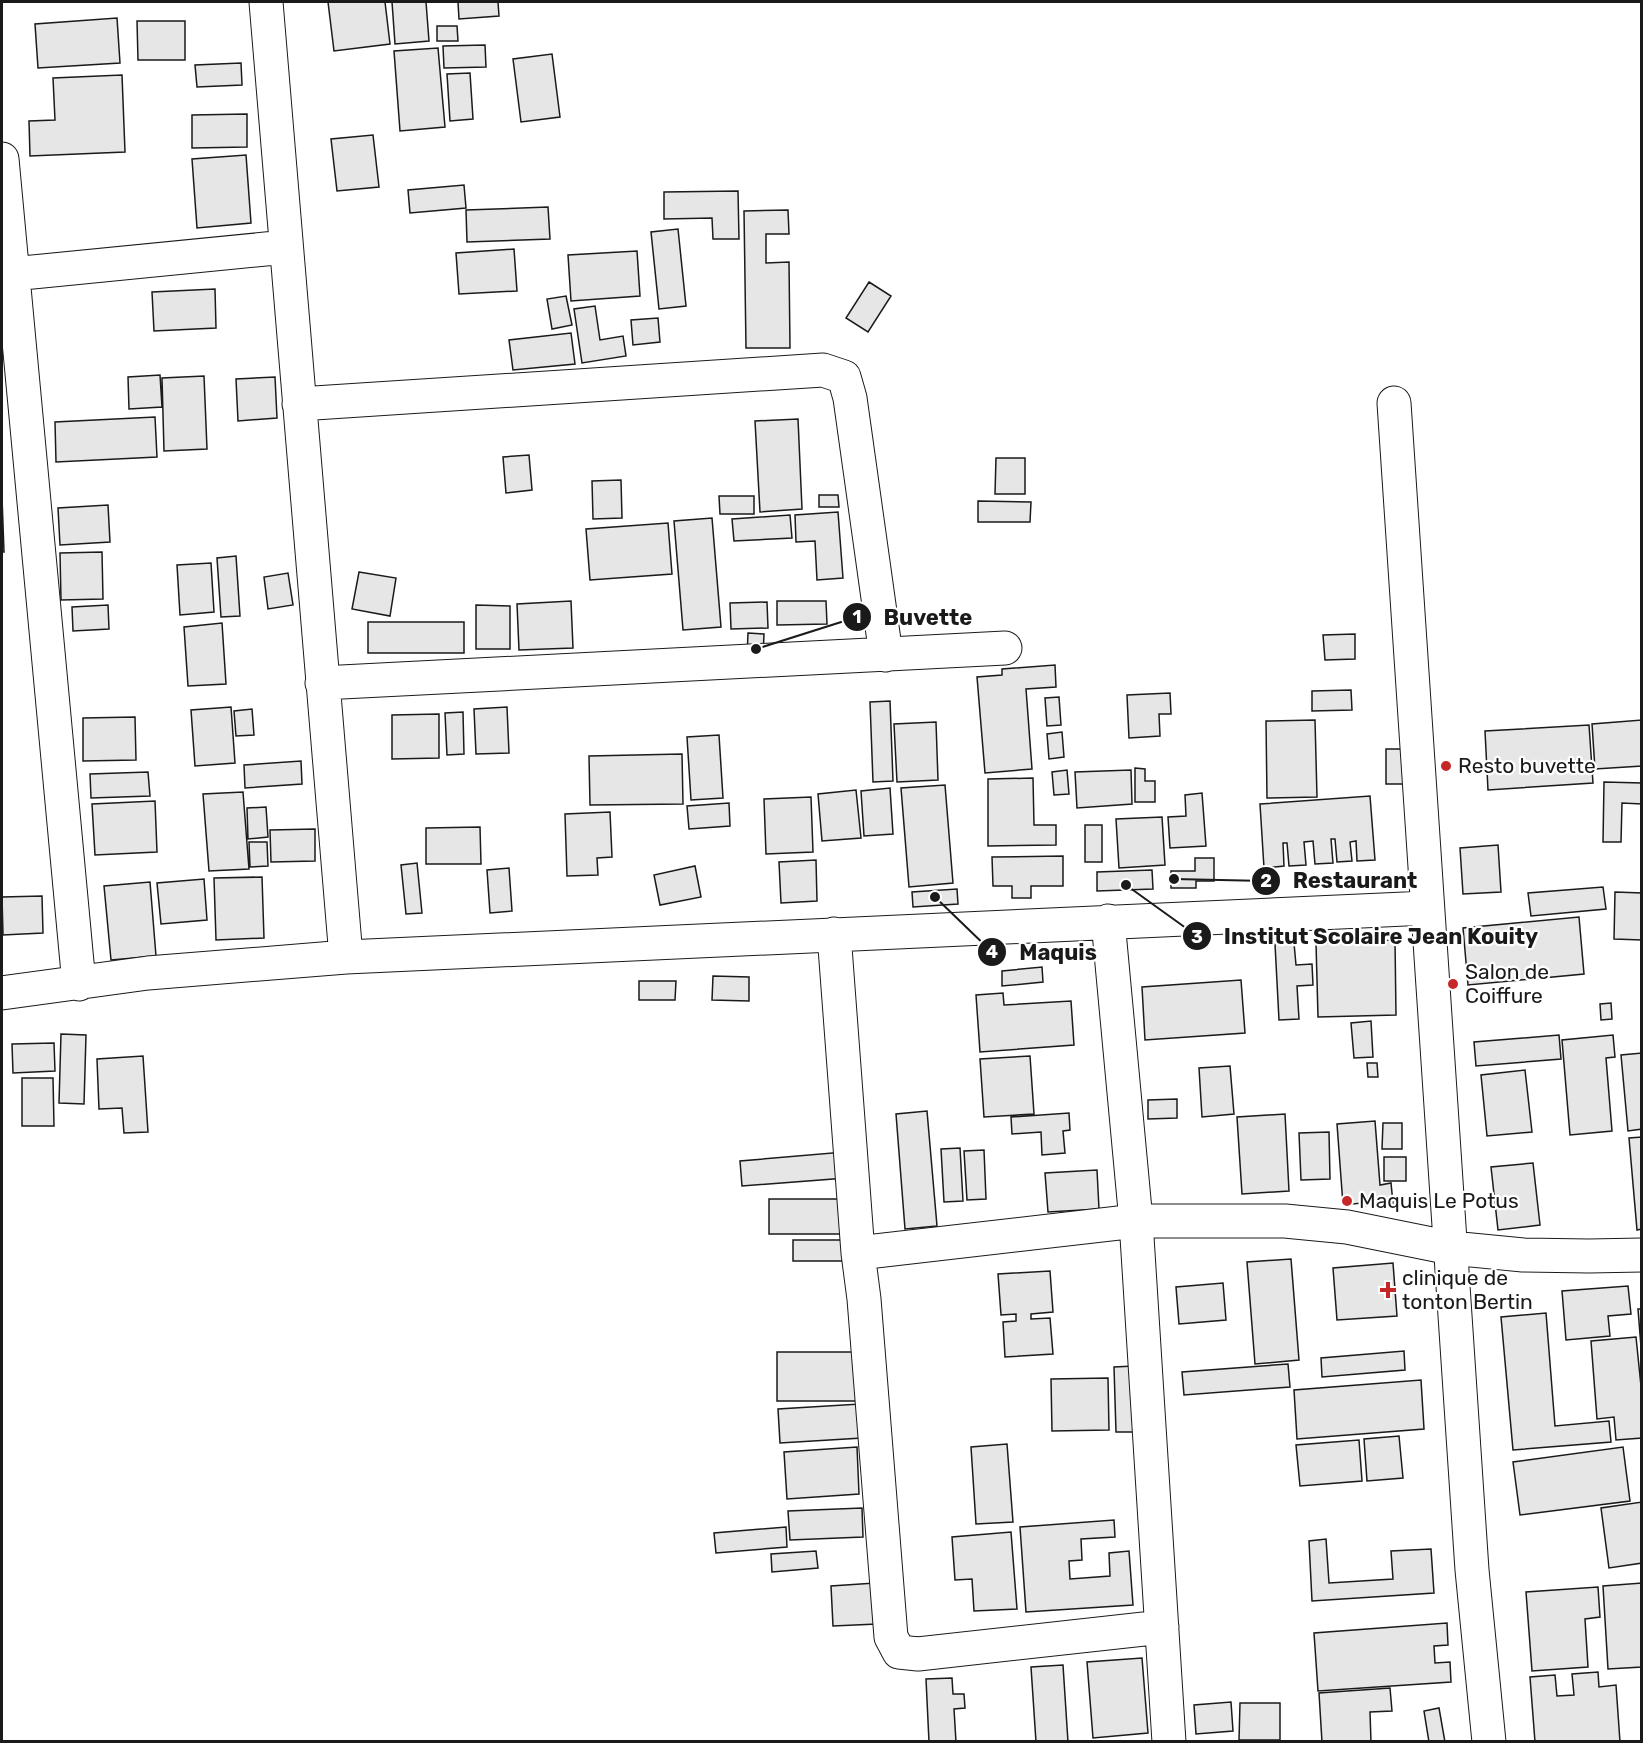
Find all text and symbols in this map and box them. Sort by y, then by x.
callout: Buvette [842,597,985,637]
text: Buvette [884,604,972,631]
text: 1 [853,606,861,628]
place label: Resto buvette [1458,753,1596,778]
marker: Resto buvette [1439,759,1453,773]
callout: Restaurant [1251,861,1430,901]
text: Restaurant [1293,867,1417,894]
text: 2 [1260,870,1272,892]
callout: Institut Scolaire Jean Kouity [1182,916,1550,956]
text: Institut Scolaire Jean Kouity [1224,923,1538,950]
text: 3 [1191,926,1203,948]
callout: Maquis [977,932,1108,972]
text: Maquis [1019,939,1097,966]
text: 4 [986,941,998,963]
place label: Salon de Coiffure [1465,959,1549,1008]
marker: Salon de Coiffure [1446,977,1460,991]
place label: Maquis Le Potus [1359,1188,1519,1213]
marker: Maquis Le Potus [1340,1194,1354,1208]
place label: clinique de tonton Bertin [1402,1265,1533,1314]
marker: clinique de tonton Bertin [1379,1281,1397,1299]

